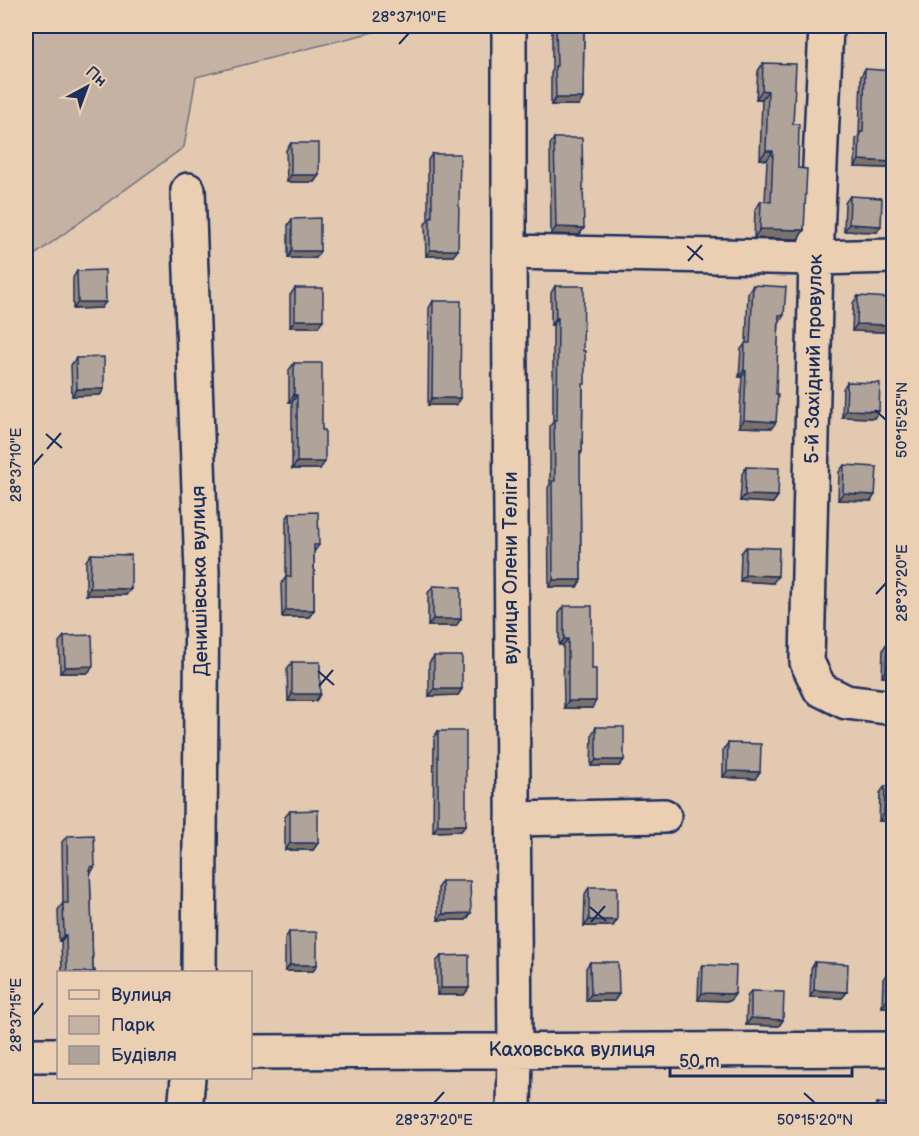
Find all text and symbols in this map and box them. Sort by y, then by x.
text: 28°37'10"E [372,8,446,27]
north arrow [57,57,117,117]
text: Пн [82,63,110,91]
street label: 5-й Західний провулок [800,253,828,464]
text: 50°15'25"N [893,382,912,458]
text: 28°37'10"E [7,428,26,502]
street label: вулиця Олени Теліги [499,471,523,665]
street label: Денишівська вулиця [186,485,214,677]
text: 28°37'20"E [893,544,912,622]
legend [57,971,252,1079]
text: 28°37'15"E [7,978,26,1052]
text: Вулиця [111,985,172,1006]
text: Парк [111,1015,155,1036]
street label: Каховська вулиця [489,1038,655,1062]
scale bar [670,1040,852,1078]
text: Будівля [111,1045,177,1066]
text: 50 m [679,1051,720,1072]
text: 28°37'20"E [395,1111,473,1130]
text: 50°15'20"N [777,1111,853,1130]

